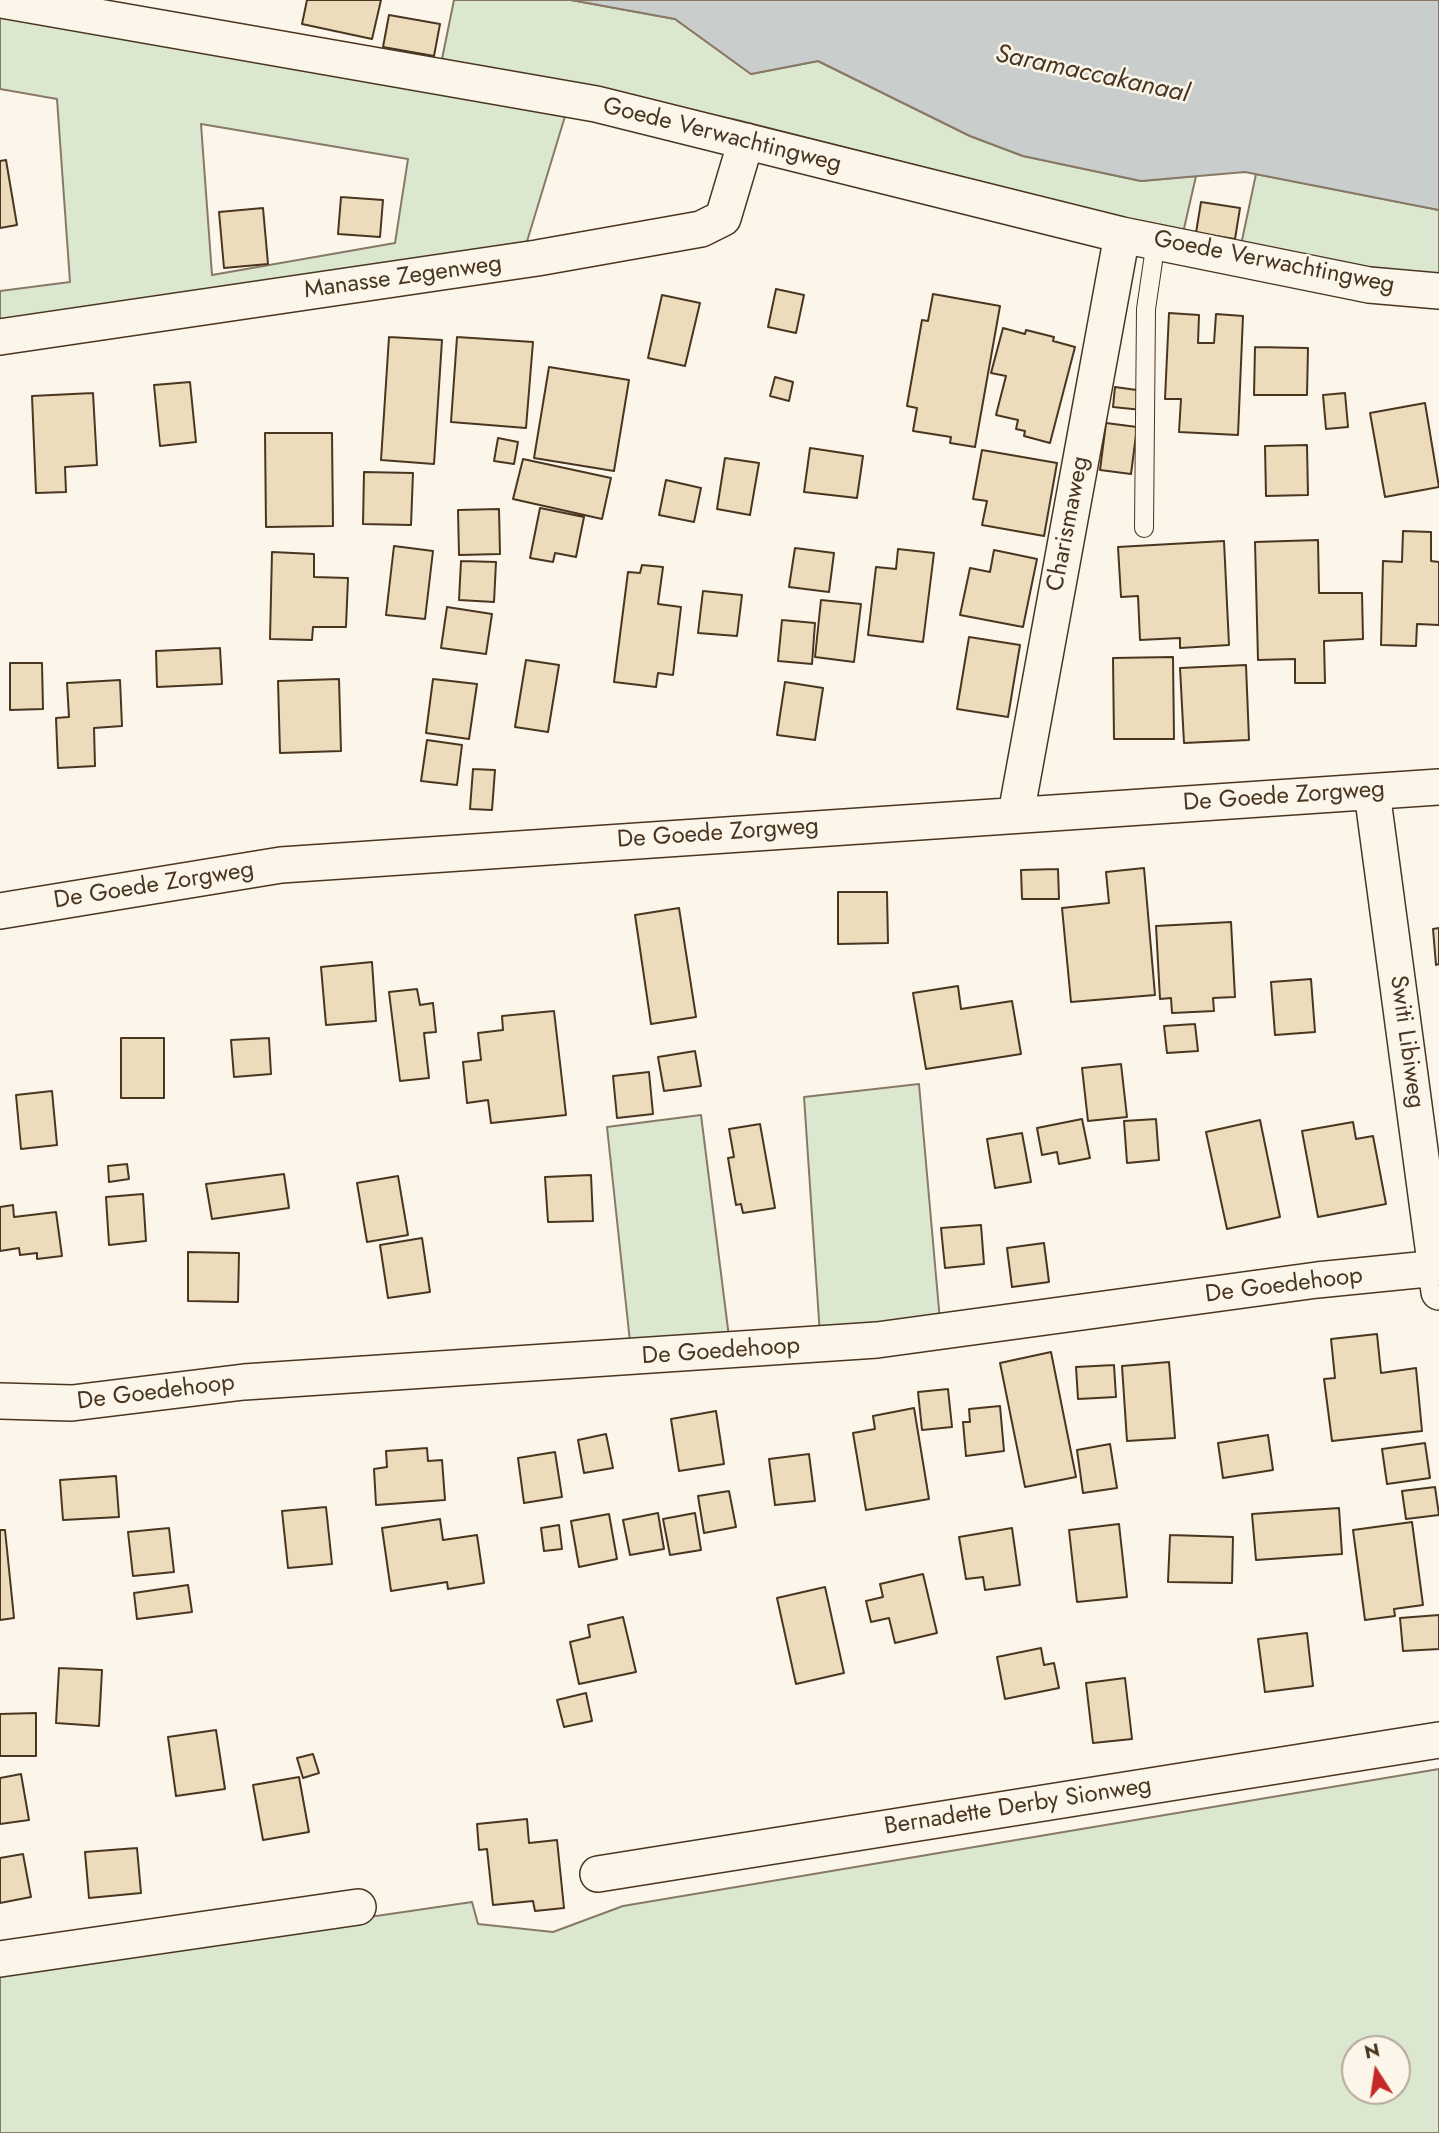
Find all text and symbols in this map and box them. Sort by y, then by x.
water label: Saramaccakanaal [992,39,1192,111]
street label: Goede Verwachtingweg [600,92,844,180]
street label: Goede Verwachtingweg [1151,226,1397,300]
street label: Manasse Zegenweg [302,250,504,306]
street label: Charismaweg [1042,454,1096,594]
street label: De Goede Zorgweg [1182,776,1386,818]
street label: De Goede Zorgweg [616,813,820,855]
street label: De Goede Zorgweg [52,856,256,916]
street label: Switi Libiweg [1382,974,1430,1110]
street label: De Goedehoop [1204,1262,1364,1310]
street label: De Goedehoop [641,1332,801,1372]
street label: De Goedehoop [76,1369,236,1417]
street label: Bernadette Derby Sionweg [882,1772,1154,1842]
north arrow [1341,2035,1411,2105]
text: N [1362,2036,1382,2066]

